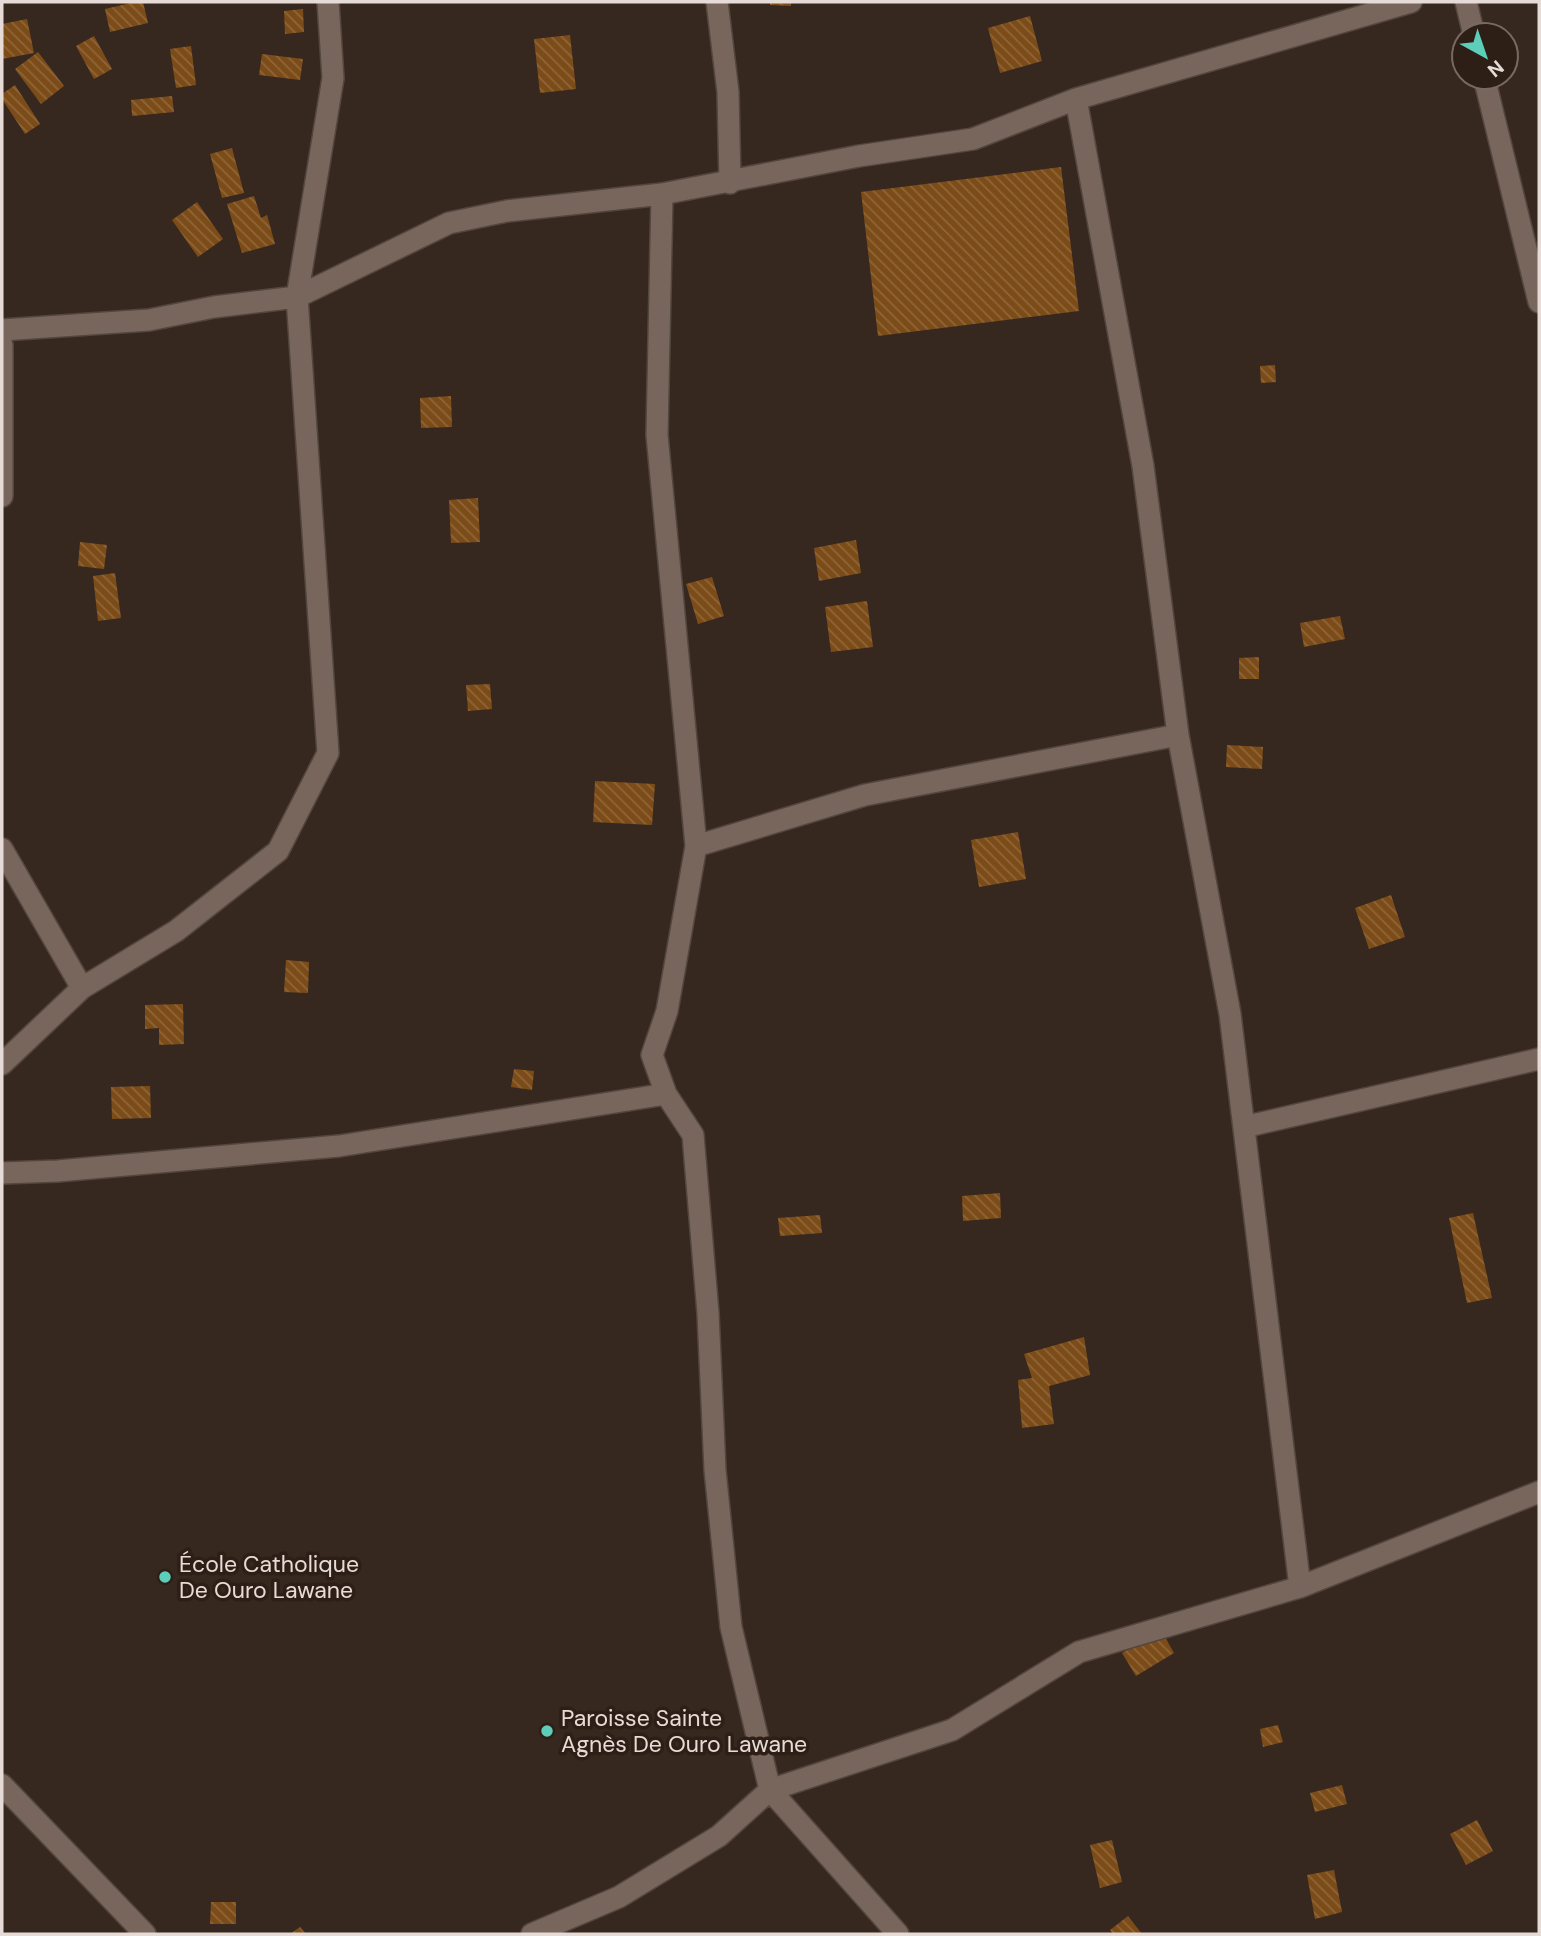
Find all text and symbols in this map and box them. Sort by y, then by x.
north arrow [1450,21,1520,91]
text: N [1482,55,1509,83]
place label: École Catholique De Ouro Lawane [179,1549,359,1605]
marker: École Catholique De Ouro Lawane [157,1569,173,1585]
place label: Paroisse Sainte Agnès De Ouro Lawane [561,1703,807,1759]
marker: Paroisse Sainte Agnès De Ouro Lawane [539,1723,555,1739]

